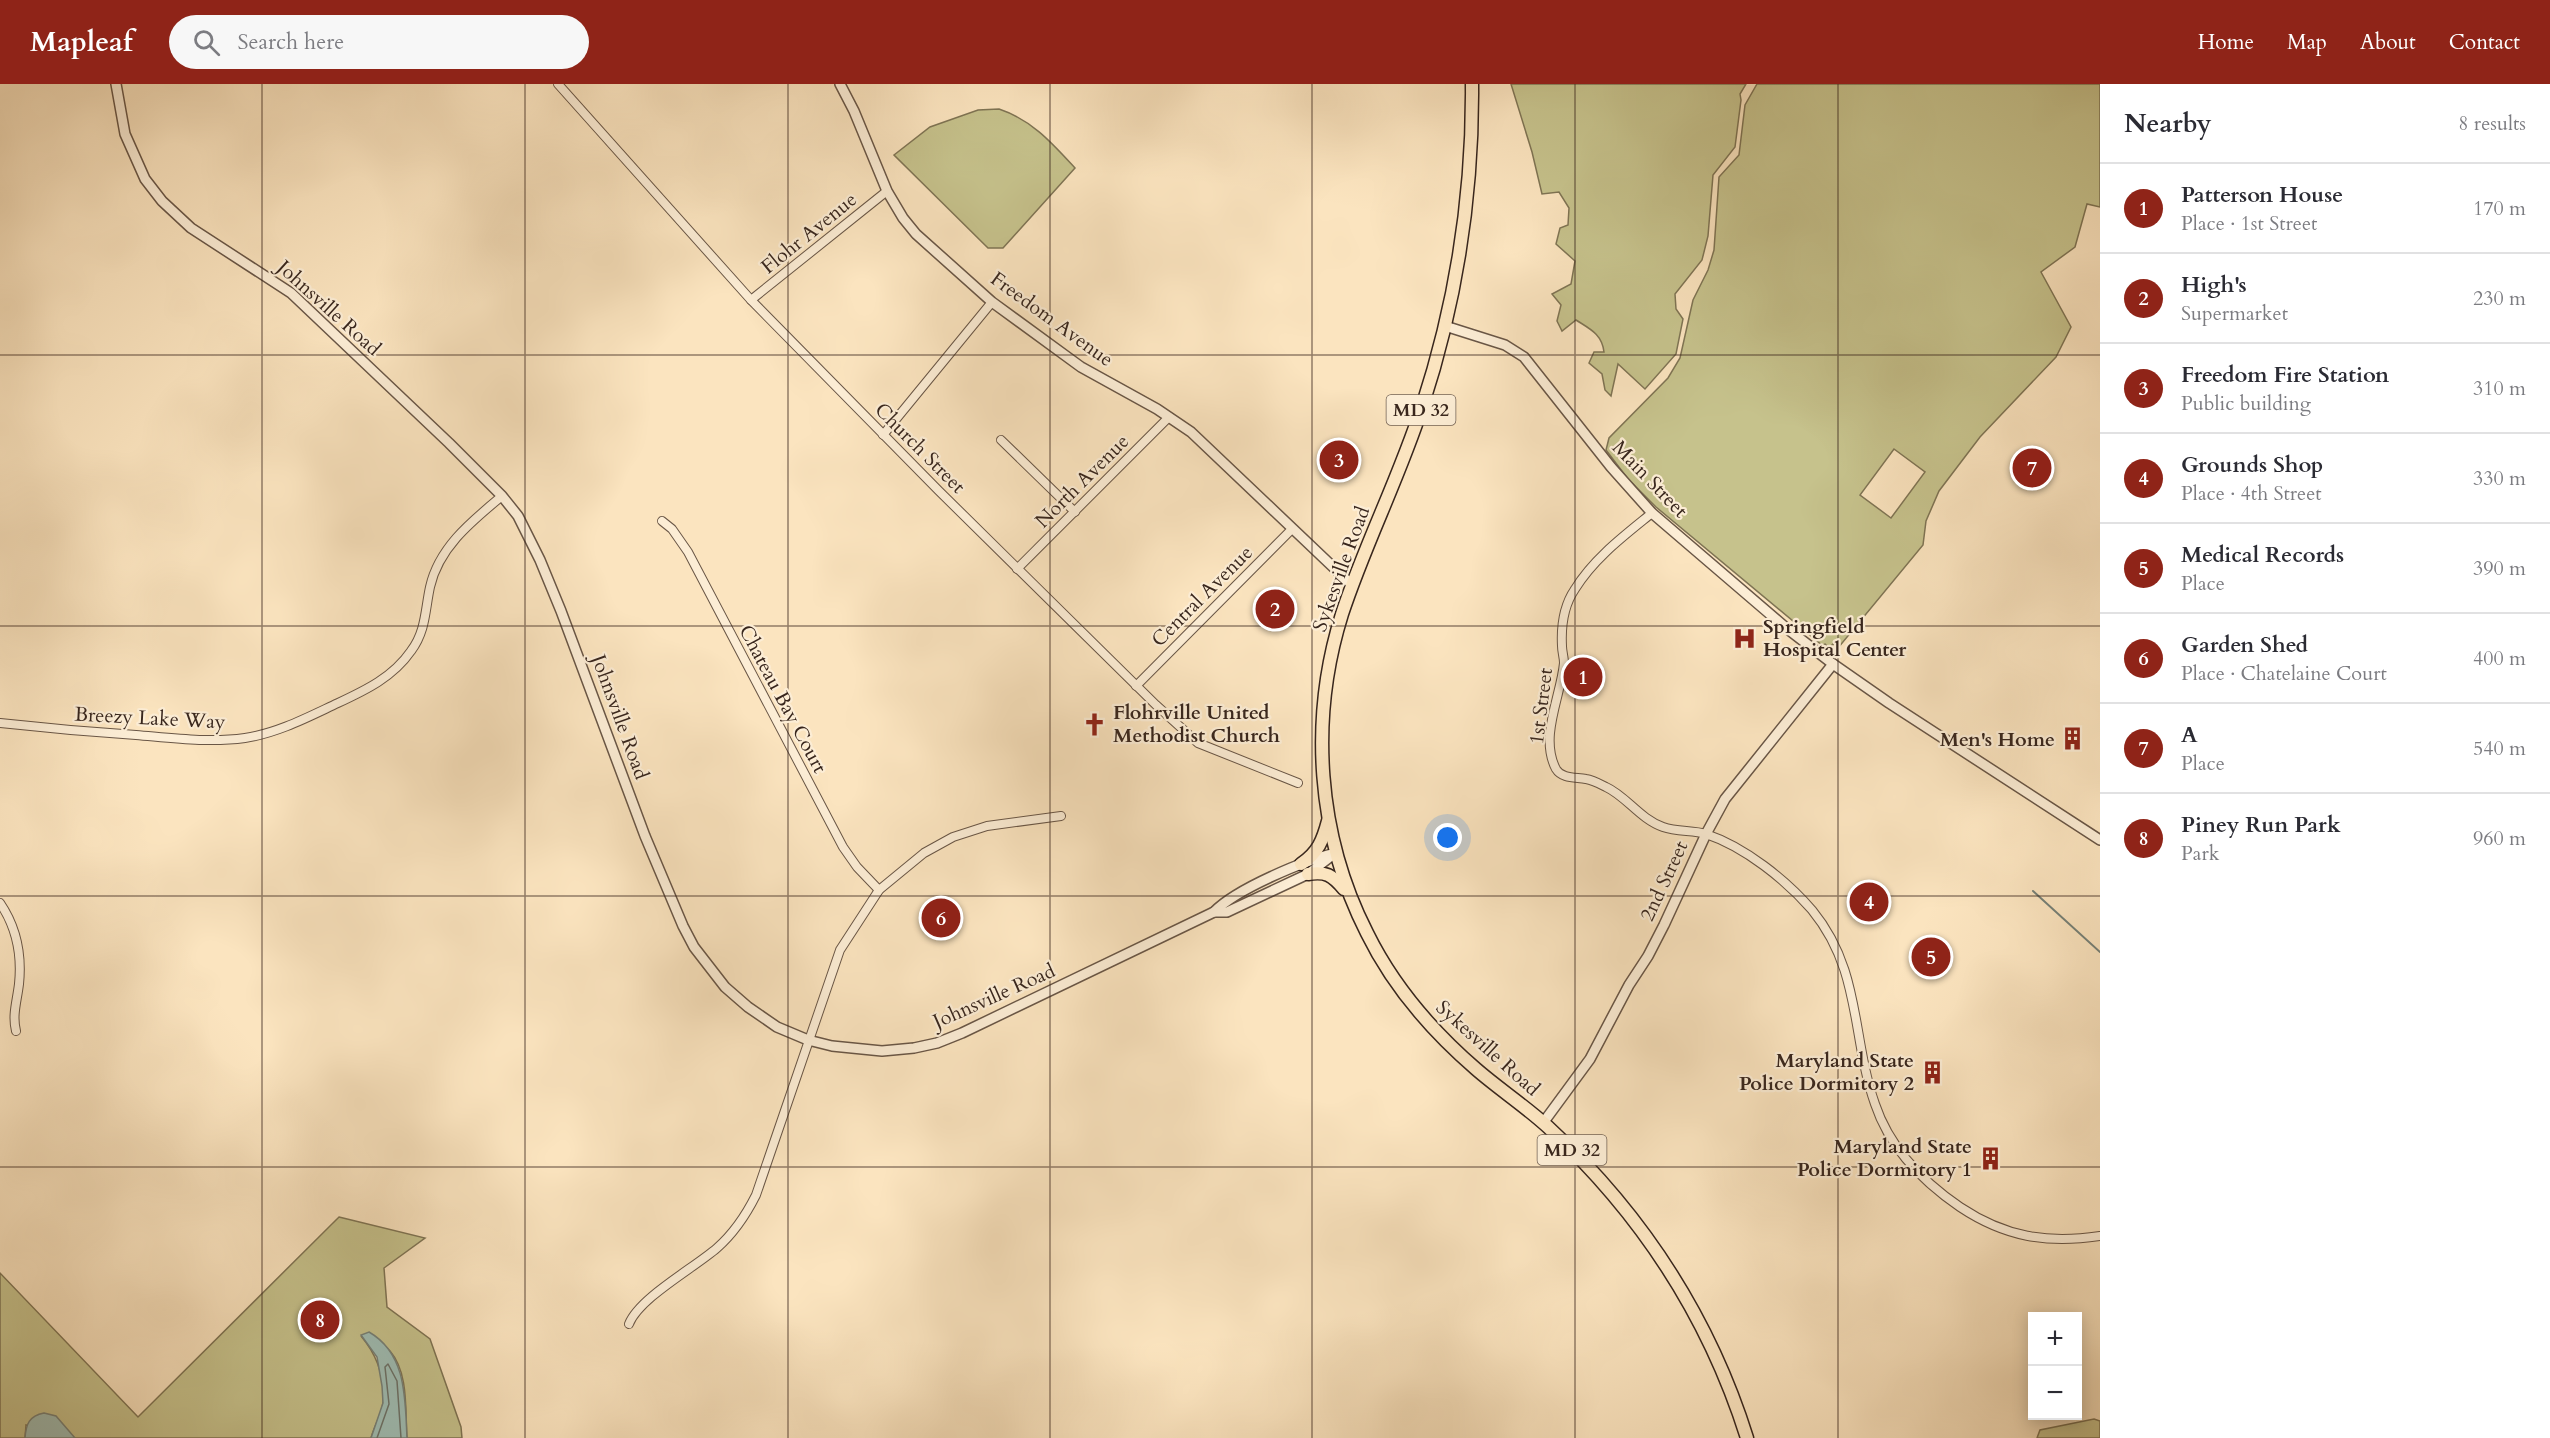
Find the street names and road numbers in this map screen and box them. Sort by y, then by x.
street label: Flohr Avenue [756,186,862,280]
street label: Johnsville Road [269,252,387,362]
street label: Freedom Avenue [985,265,1119,373]
road number: MD 32 [1386,395,1456,425]
street label: Church Street [869,397,972,500]
street label: North Avenue [1029,428,1135,534]
street label: Main Street [1606,434,1694,524]
street label: Sykesville Road [1306,502,1376,635]
street label: Central Avenue [1145,539,1259,653]
street label: Chateau Bay Court [733,620,834,778]
street label: Johnsville Road [584,648,655,783]
street label: 1st Street [1523,666,1559,746]
street label: Breezy Lake Way [74,701,227,735]
street label: 2nd Street [1634,836,1695,926]
street label: Johnsville Road [926,957,1060,1036]
street label: Sykesville Road [1430,994,1546,1102]
road number: MD 32 [1538,1135,1606,1165]

